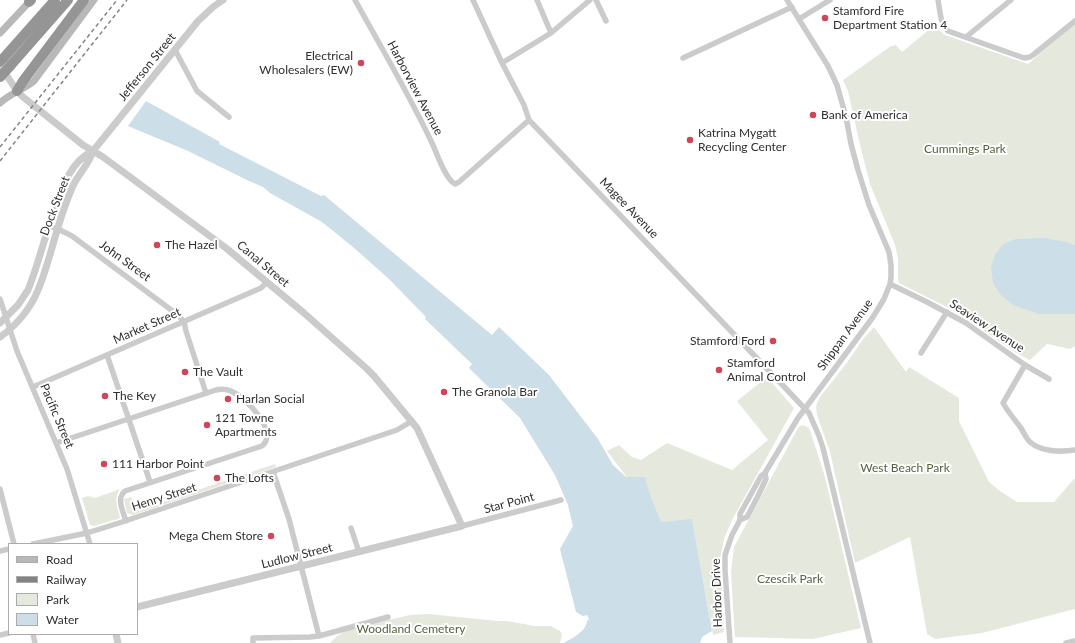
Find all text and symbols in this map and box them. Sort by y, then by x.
place label: Stamford Fire Department Station 4 [833,4,947,32]
marker: Stamford Fire Department Station 4 [820,13,830,23]
street label: Jefferson Street [115,30,179,104]
street label: Harborview Avenue [384,38,446,138]
place label: Electrical Wholesalers (EW) [259,49,353,77]
marker: Electrical Wholesalers (EW) [356,58,366,68]
place label: Bank of America [821,108,908,122]
marker: Bank of America [808,110,818,120]
place label: Katrina Mygatt Recycling Center [698,126,786,154]
marker: Katrina Mygatt Recycling Center [685,135,695,145]
park label: Cummings Park [924,142,1006,156]
street label: Dock Street [37,174,73,238]
street label: Magee Avenue [597,175,661,241]
street label: John Street [97,238,153,284]
place label: The Hazel [165,238,218,252]
street label: Canal Street [234,238,292,290]
marker: The Hazel [152,240,162,250]
street label: Shippan Avenue [814,296,876,374]
street label: Seaview Avenue [947,296,1027,356]
street label: Market Street [111,305,183,347]
place label: Stamford Ford [690,334,765,348]
marker: Stamford Ford [768,336,778,346]
place label: Stamford Animal Control [727,356,806,384]
place label: The Vault [193,365,243,379]
marker: Stamford Animal Control [714,365,724,375]
marker: The Vault [180,367,190,377]
street label: Pacific Street [37,381,77,451]
place label: The Granola Bar [452,385,537,399]
marker: The Granola Bar [439,387,449,397]
place label: The Key [113,389,156,403]
marker: The Key [100,391,110,401]
place label: Harlan Social [236,392,305,406]
marker: Harlan Social [223,394,233,404]
place label: 121 Towne Apartments [215,411,277,439]
marker: 121 Towne Apartments [202,420,212,430]
place label: 111 Harbor Point [112,457,204,471]
marker: 111 Harbor Point [99,459,109,469]
park label: West Beach Park [860,461,950,475]
place label: The Lofts [225,471,274,485]
marker: The Lofts [212,473,222,483]
street label: Henry Street [130,480,198,514]
street label: Star Point [482,489,536,517]
place label: Mega Chem Store [169,529,263,543]
marker: Mega Chem Store [266,531,276,541]
street label: Ludlow Street [260,540,334,572]
legend [8,543,138,635]
text: Road [46,552,73,567]
street label: Harbor Drive [709,558,725,628]
text: Railway [46,572,86,587]
park label: Czescik Park [757,572,823,586]
text: Park [46,592,69,607]
text: Water [46,612,79,627]
park label: Woodland Cemetery [357,622,465,636]

